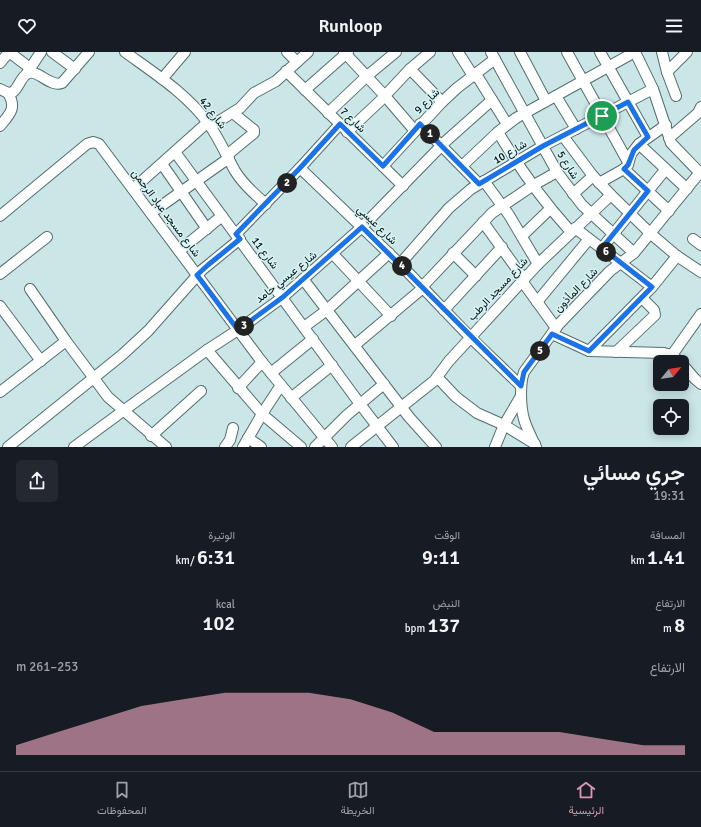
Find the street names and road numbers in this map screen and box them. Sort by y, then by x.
street label: شارع 9 [412,85,443,117]
street label: شارع 42 [196,95,230,132]
street label: شارع 7 [337,105,369,136]
street label: شارع 10 [491,137,530,168]
street label: شارع 5 [554,149,582,182]
street label: شارع مسجد عباد الرحمن [128,167,203,260]
street label: شارع عيسي [352,203,400,250]
street label: شارع 11 [248,235,281,272]
street label: شارع عيسي حامد [253,248,321,308]
street label: شارع مسجد الرطب [465,254,532,324]
street label: شارع المأذون [552,265,601,316]

